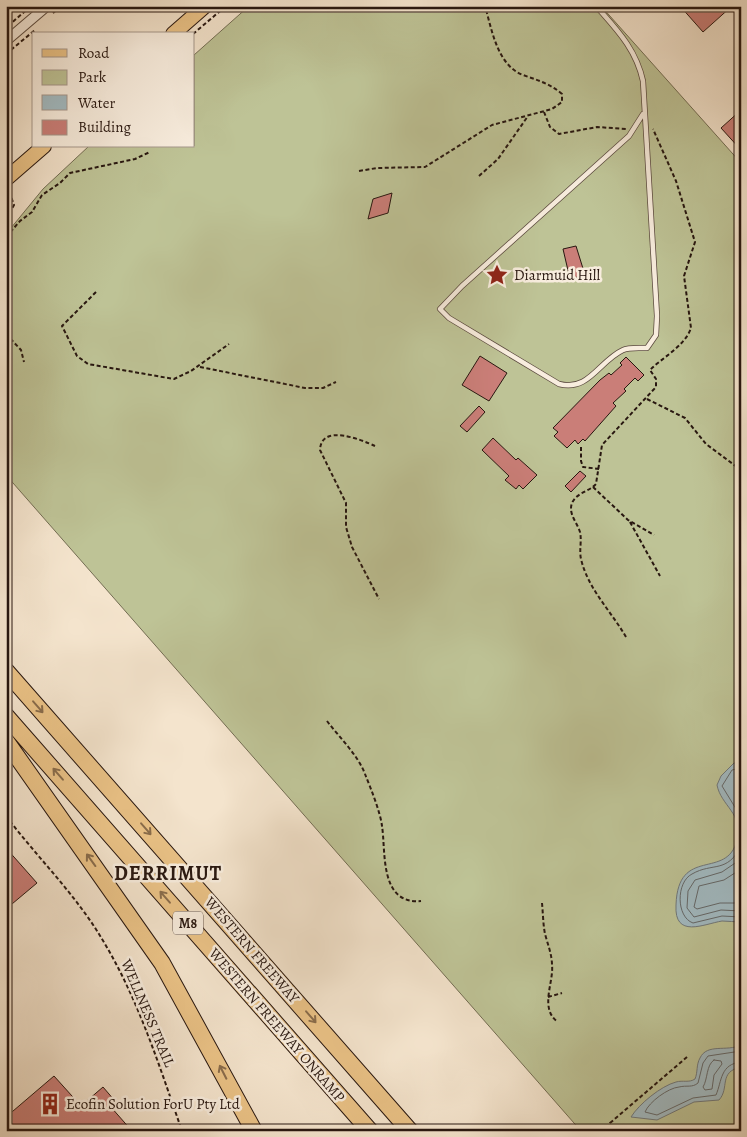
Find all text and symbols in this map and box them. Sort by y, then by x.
legend [32,32,195,148]
text: Road [78,43,110,63]
text: Park [78,67,107,87]
text: Water [77,93,115,113]
text: Building [78,117,131,137]
place icon: Diarmuid Hill [484,262,510,288]
place label: Diarmuid Hill [514,265,600,285]
one-way arrow [33,701,44,714]
one-way arrow [52,768,63,781]
one-way arrow [140,823,151,836]
one-way arrow [86,853,96,867]
district label: DERRIMUT [114,860,222,887]
one-way arrow [159,890,170,903]
street label: WESTERN FREEWAY [200,892,304,1008]
road number: M8 [173,911,203,934]
street label: WESTERN FREEWAY ONRAMP [204,943,349,1106]
street label: WELLNESS TRAIL [116,955,180,1070]
one-way arrow [305,1011,316,1024]
one-way arrow [218,1065,228,1080]
building icon: Ecofin Solution ForU Pty Ltd [37,1091,63,1117]
place label: Ecofin Solution ForU Pty Ltd [66,1094,241,1114]

